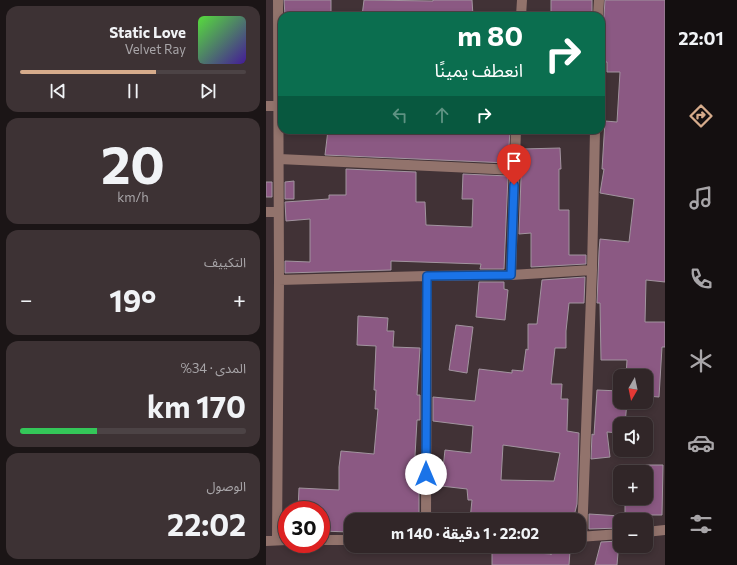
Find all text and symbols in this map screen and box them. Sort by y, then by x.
text: 80 m [457,18,523,52]
text: Static Love [109,23,186,41]
text: 22:01 [678,27,724,49]
icon: right [537,28,589,80]
text: Velvet Ray [125,41,186,57]
text: انعطف يمينًا [435,59,523,81]
icon: previous [47,80,69,102]
icon: pause [122,80,144,102]
icon: next [197,80,219,102]
icon: directions [687,102,715,130]
icon: left [389,104,411,126]
icon: ahead [431,104,453,126]
icon: right [473,104,495,126]
text: 20 [101,131,165,195]
pin [497,144,531,185]
icon: arrive [503,150,525,172]
icon: music [687,184,715,212]
text: km/h [117,189,149,205]
text: التكييف [204,254,246,270]
icon: phone [687,265,715,293]
text: 19° [109,281,156,318]
text: − [20,286,33,313]
text: + [233,286,246,313]
icon: climate [687,347,715,375]
text: المدى · 34% [180,360,246,376]
north arrow [613,369,653,409]
map controls [613,369,653,553]
text: 170 km [147,387,246,424]
button: sound [613,417,653,457]
icon: car [687,429,715,457]
position arrow [405,453,447,495]
button: + [613,465,653,505]
text: الوصول [206,478,246,494]
speed limit sign: 30 [278,501,330,553]
text: 22:02 [167,505,246,542]
icon: filters [687,510,715,538]
button: − [613,513,653,553]
text: 22:02 · 1 دقيقة · 140 m [391,524,539,542]

